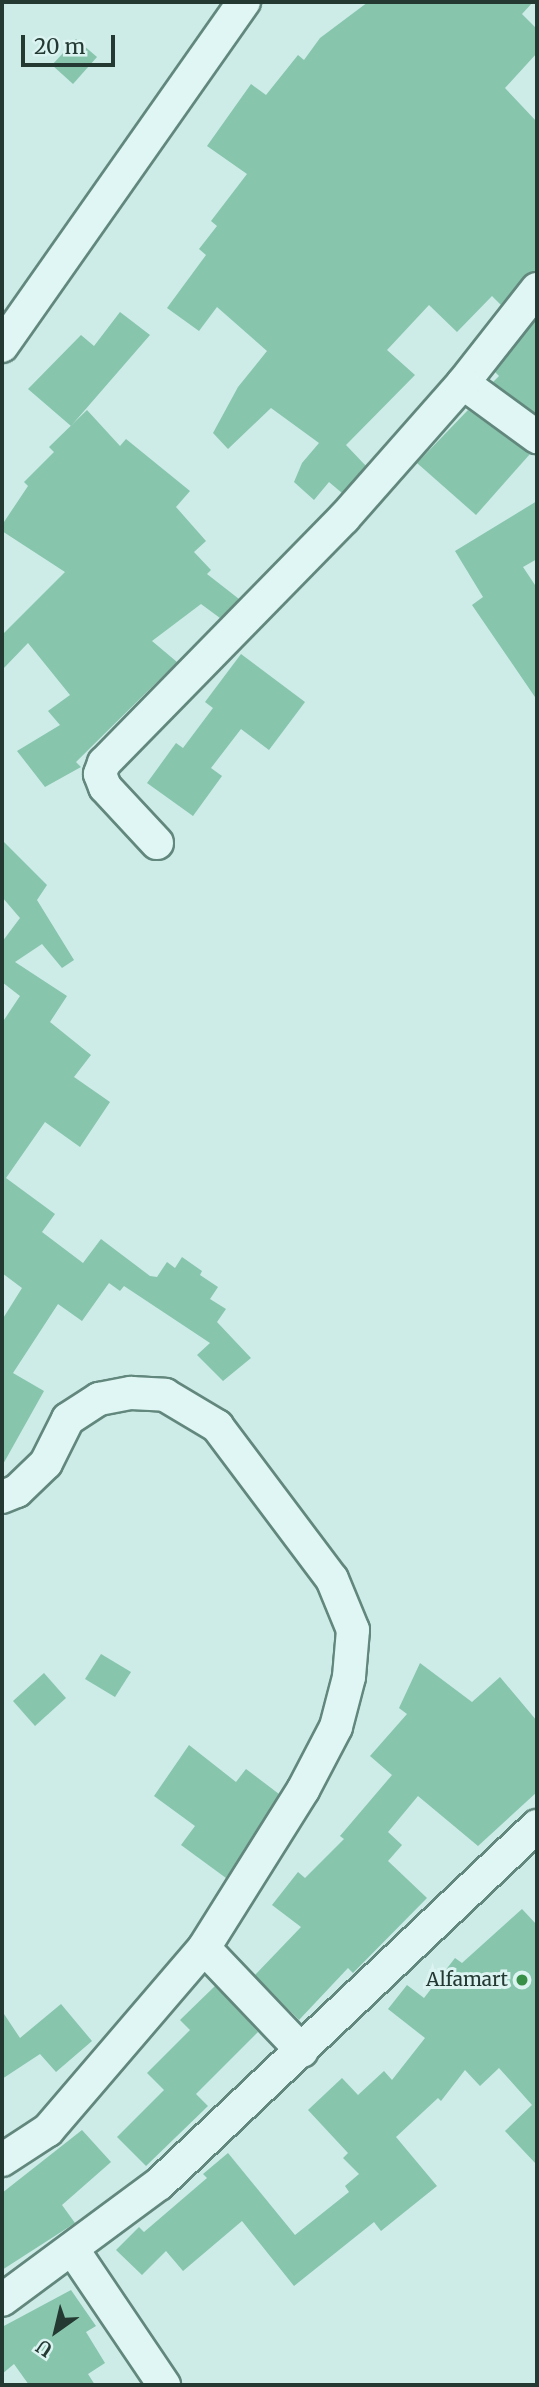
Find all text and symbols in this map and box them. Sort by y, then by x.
scale bar [24,21,119,65]
text: 20 m [34,33,85,60]
place label: Alfamart [426,1969,508,1991]
marker: Alfamart [514,1972,530,1988]
north arrow [21,2296,91,2366]
text: U [32,2335,57,2362]

